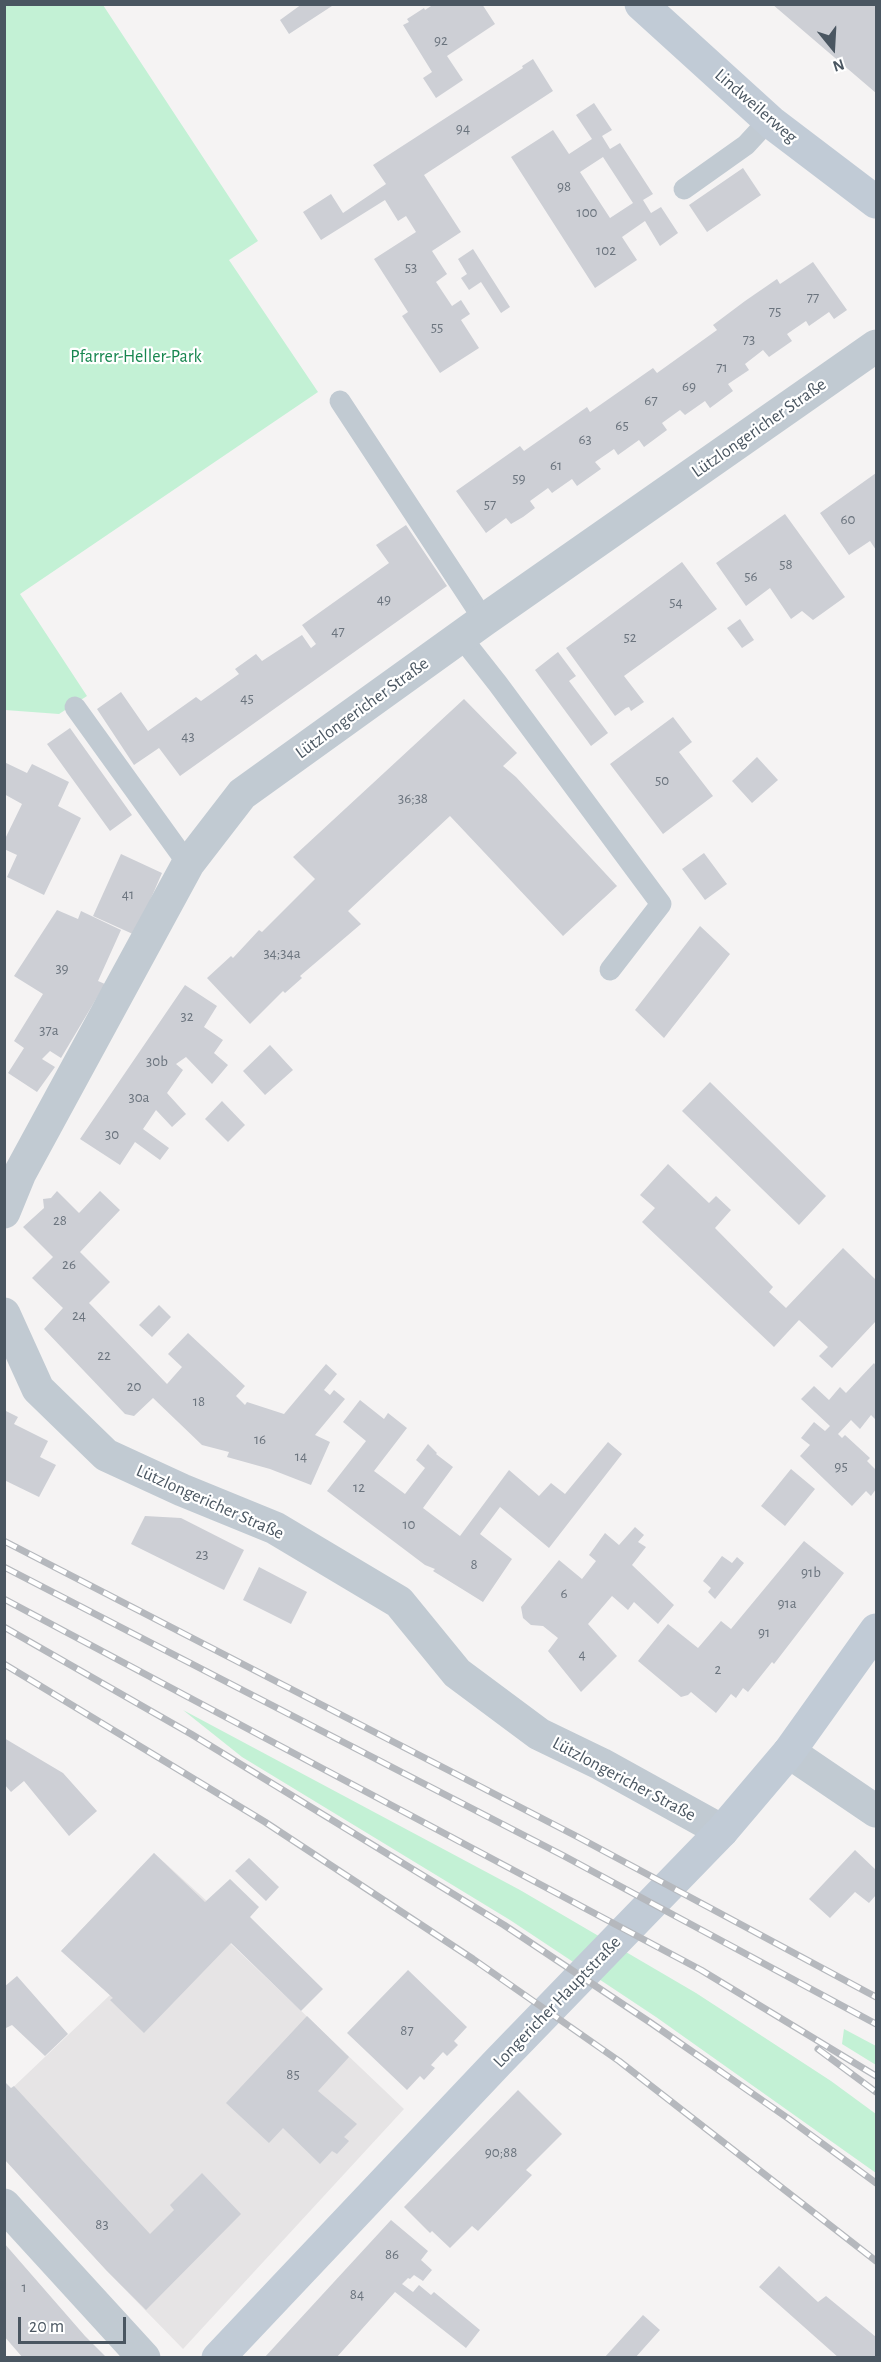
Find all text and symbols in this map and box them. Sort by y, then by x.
north arrow [803,18,863,78]
house number: 92 [434,31,448,49]
text: N [831,56,846,74]
street label: Lindweilerweg [710,64,802,148]
house number: 94 [456,119,470,137]
house number: 98 [557,177,571,195]
house number: 100 [577,203,597,221]
house number: 102 [596,241,616,259]
house number: 53 [405,258,417,276]
house number: 77 [807,288,819,306]
house number: 75 [769,302,781,320]
house number: 55 [431,318,443,336]
house number: 73 [743,330,755,348]
park label: Pfarrer-Heller-Park [70,346,202,368]
house number: 71 [716,358,728,376]
street label: Lützlongericher Straße [688,373,830,483]
house number: 69 [682,377,696,395]
house number: 67 [644,391,658,409]
house number: 65 [615,416,629,434]
house number: 63 [578,430,592,448]
house number: 61 [550,456,562,474]
house number: 59 [512,469,526,487]
house number: 57 [484,495,496,513]
house number: 60 [841,510,855,528]
house number: 58 [779,555,793,573]
house number: 56 [744,567,758,585]
house number: 49 [377,590,391,608]
house number: 54 [669,593,683,611]
house number: 47 [331,622,345,640]
house number: 52 [623,628,637,646]
street label: Lützlongericher Straße [291,652,433,764]
house number: 45 [240,689,254,707]
house number: 43 [181,727,195,745]
house number: 50 [655,771,669,789]
house number: 36;38 [398,789,428,807]
house number: 41 [122,885,134,903]
house number: 34;34a [263,944,301,962]
house number: 39 [55,959,69,977]
house number: 32 [180,1007,194,1025]
house number: 37a [39,1021,59,1039]
house number: 30b [146,1052,168,1070]
house number: 30a [128,1088,150,1106]
house number: 30 [105,1125,119,1143]
house number: 28 [53,1211,67,1229]
house number: 26 [62,1255,76,1273]
house number: 24 [72,1306,86,1324]
house number: 22 [97,1346,111,1364]
house number: 20 [127,1377,141,1395]
house number: 18 [193,1392,205,1410]
house number: 16 [254,1430,266,1448]
house number: 14 [295,1447,307,1465]
house number: 95 [834,1457,848,1475]
street label: Lützlongericher Straße [133,1460,287,1544]
house number: 12 [353,1478,365,1496]
house number: 10 [402,1515,416,1533]
house number: 23 [195,1545,209,1563]
house number: 8 [470,1555,478,1573]
house number: 91b [801,1563,821,1581]
house number: 6 [560,1584,568,1602]
house number: 91a [777,1594,797,1612]
house number: 91 [758,1623,770,1641]
house number: 4 [578,1645,586,1663]
house number: 2 [715,1660,721,1678]
street label: Lützlongericher Straße [549,1732,699,1826]
street label: Longericher Hauptstraße [489,1932,625,2072]
house number: 87 [400,2021,414,2039]
house number: 85 [286,2065,300,2083]
house number: 90;88 [485,2143,517,2161]
house number: 83 [95,2215,109,2233]
house number: 86 [385,2245,399,2263]
house number: 1 [21,2278,27,2296]
house number: 84 [350,2285,364,2303]
scale bar [21,2305,129,2343]
text: 20 m [29,2318,64,2336]

